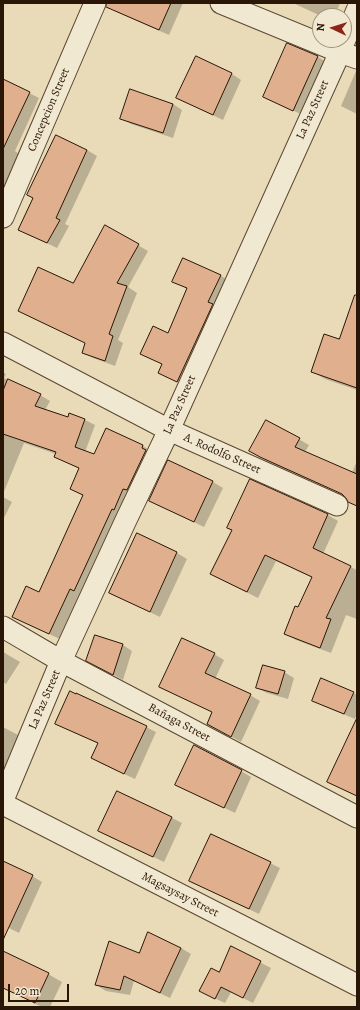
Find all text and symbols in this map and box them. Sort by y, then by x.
north arrow [312,8,352,48]
text: N [313,23,328,32]
street label: Concepcion Street [25,66,73,154]
street label: La Paz Street [294,78,332,142]
street label: La Paz Street [161,373,199,437]
street label: A. Rodolfo Street [181,431,263,477]
street label: La Paz Street [26,668,64,732]
street label: Bañaga Street [145,701,213,745]
street label: Magsaysay Street [139,869,221,921]
scale bar [10,976,71,1002]
text: 20 m [15,983,39,999]

